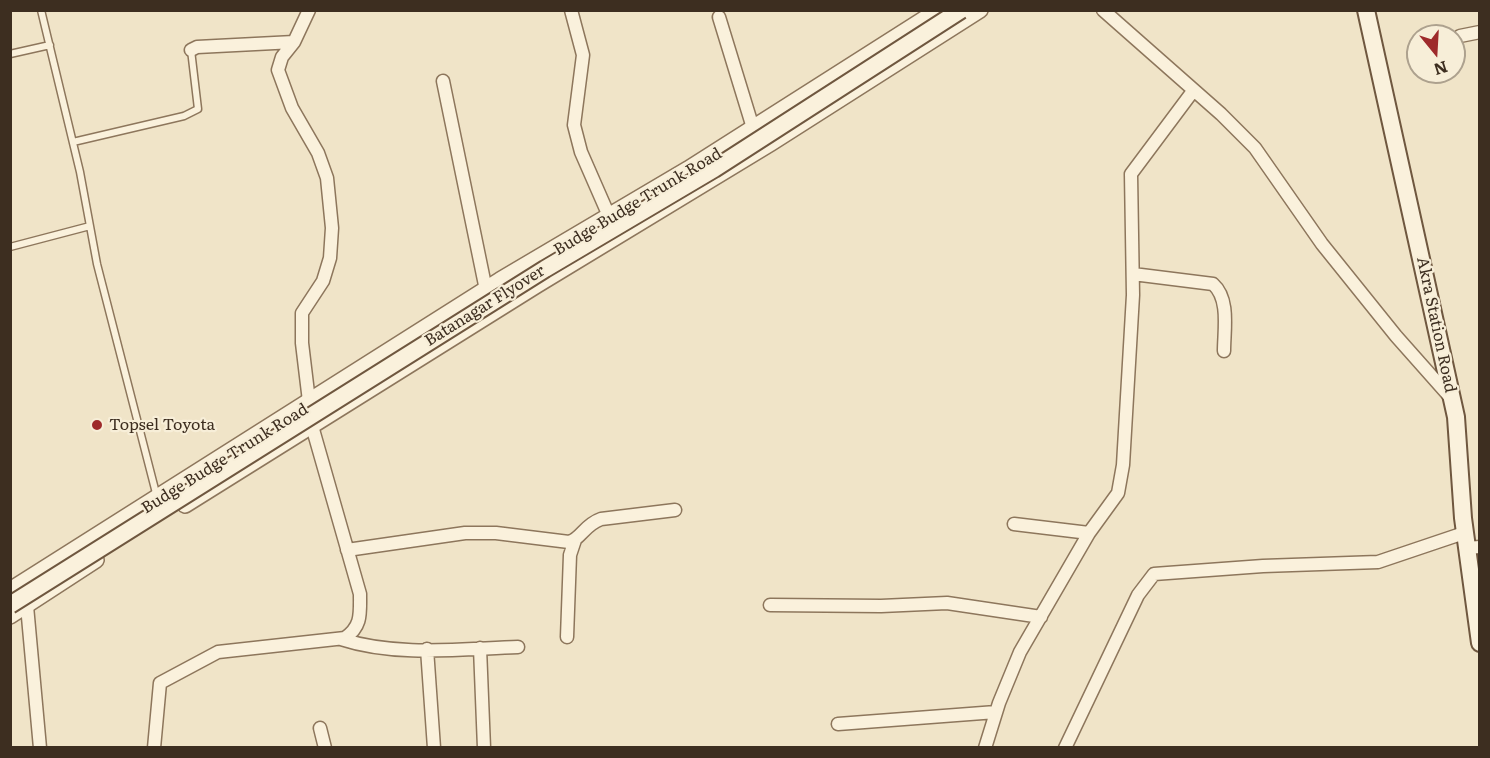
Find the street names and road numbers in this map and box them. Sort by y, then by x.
street label: Budge Budge Trunk Road [550,144,726,260]
street label: Akra Station Road [1412,255,1460,395]
street label: Batanagar Flyover [421,261,549,351]
street label: Budge Budge Trunk Road [138,400,312,518]

